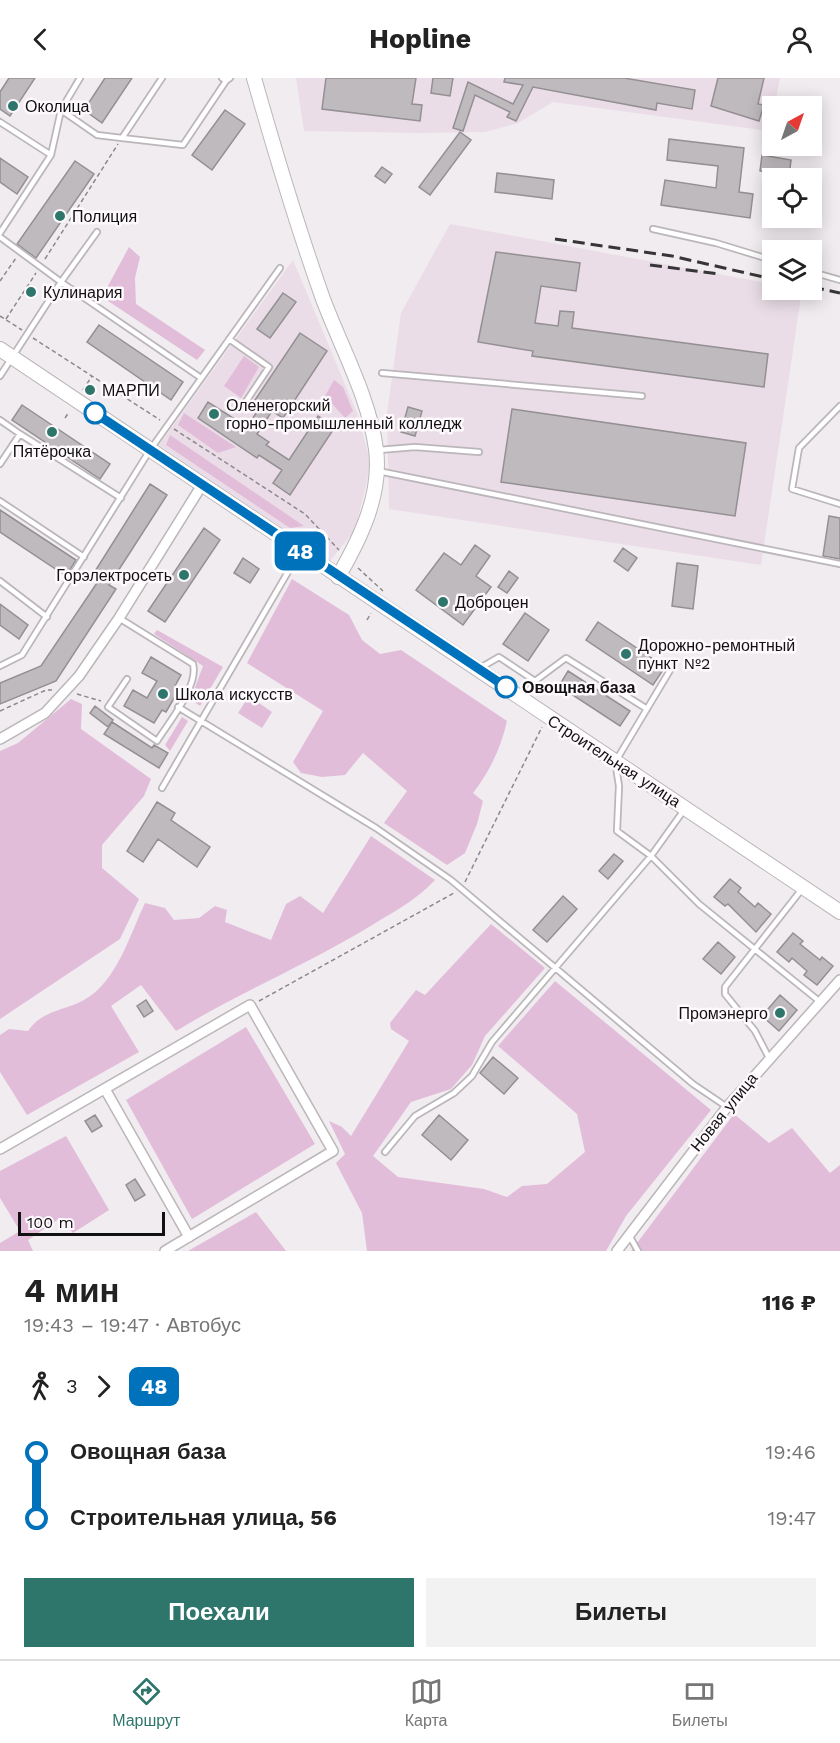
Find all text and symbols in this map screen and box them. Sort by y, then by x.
icon: back [24,23,57,56]
text: Hopline [369,23,471,55]
icon: person [783,23,816,56]
north arrow [762,96,822,156]
map controls [762,96,822,300]
place label: Околица [25,97,90,116]
marker: Околица [6,99,20,113]
button: locate [762,168,822,228]
place label: Полиция [72,207,137,226]
marker: Полиция [53,209,67,223]
button: layers [762,240,822,300]
place label: Кулинария [43,283,122,302]
marker: Кулинария [24,285,38,299]
place label: МАРПИ [102,381,160,400]
marker: МАРПИ [83,383,97,397]
place label: Оленегорский горно-промышленный колледж [226,396,462,433]
unlabelled marker [84,402,106,424]
marker: Оленегорский горно-промышленный колледж [207,407,221,421]
marker: Пятёрочка [45,425,59,439]
place label: Пятёрочка [13,442,91,461]
line badge: 48 [273,532,327,570]
text: 48 [287,539,313,564]
place label: Горэлектросеть [56,566,172,585]
marker: Горэлектросеть [177,568,191,582]
place label: Доброцен [455,593,529,612]
marker: Доброцен [436,595,450,609]
place label: Дорожно-ремонтный пункт №2 [638,636,795,673]
marker: Дорожно-ремонтный пункт №2 [619,647,633,661]
marker: Овощная база [495,676,517,698]
place label: Овощная база [522,678,636,697]
place label: Школа искусств [175,685,293,704]
marker: Школа искусств [156,687,170,701]
street label: Строительная улица [544,711,684,811]
place label: Промэнерго [679,1004,768,1023]
marker: Промэнерго [773,1006,787,1020]
street label: Новая улица [686,1069,762,1155]
scale bar [18,1209,165,1236]
text: 100 m [27,1213,74,1232]
text: 4 мин [24,1271,119,1310]
text: 116 ₽ [762,1290,816,1315]
text: 19:43 – 19:47 · Автобус [24,1313,241,1337]
icon: walk [24,1370,57,1403]
icon: forward [87,1370,120,1403]
text: 3 [66,1374,78,1398]
text: 48 [141,1374,167,1399]
text: Овощная база [70,1439,226,1464]
text: 19:46 [766,1440,816,1464]
text: Строительная улица, 56 [70,1505,337,1530]
text: 19:47 [768,1506,816,1530]
button: Поехали [24,1578,414,1647]
button: Билеты [426,1578,816,1647]
tab: Маршрут [112,1675,180,1730]
tab: Карта [405,1675,448,1730]
tab: Билеты [672,1675,728,1730]

